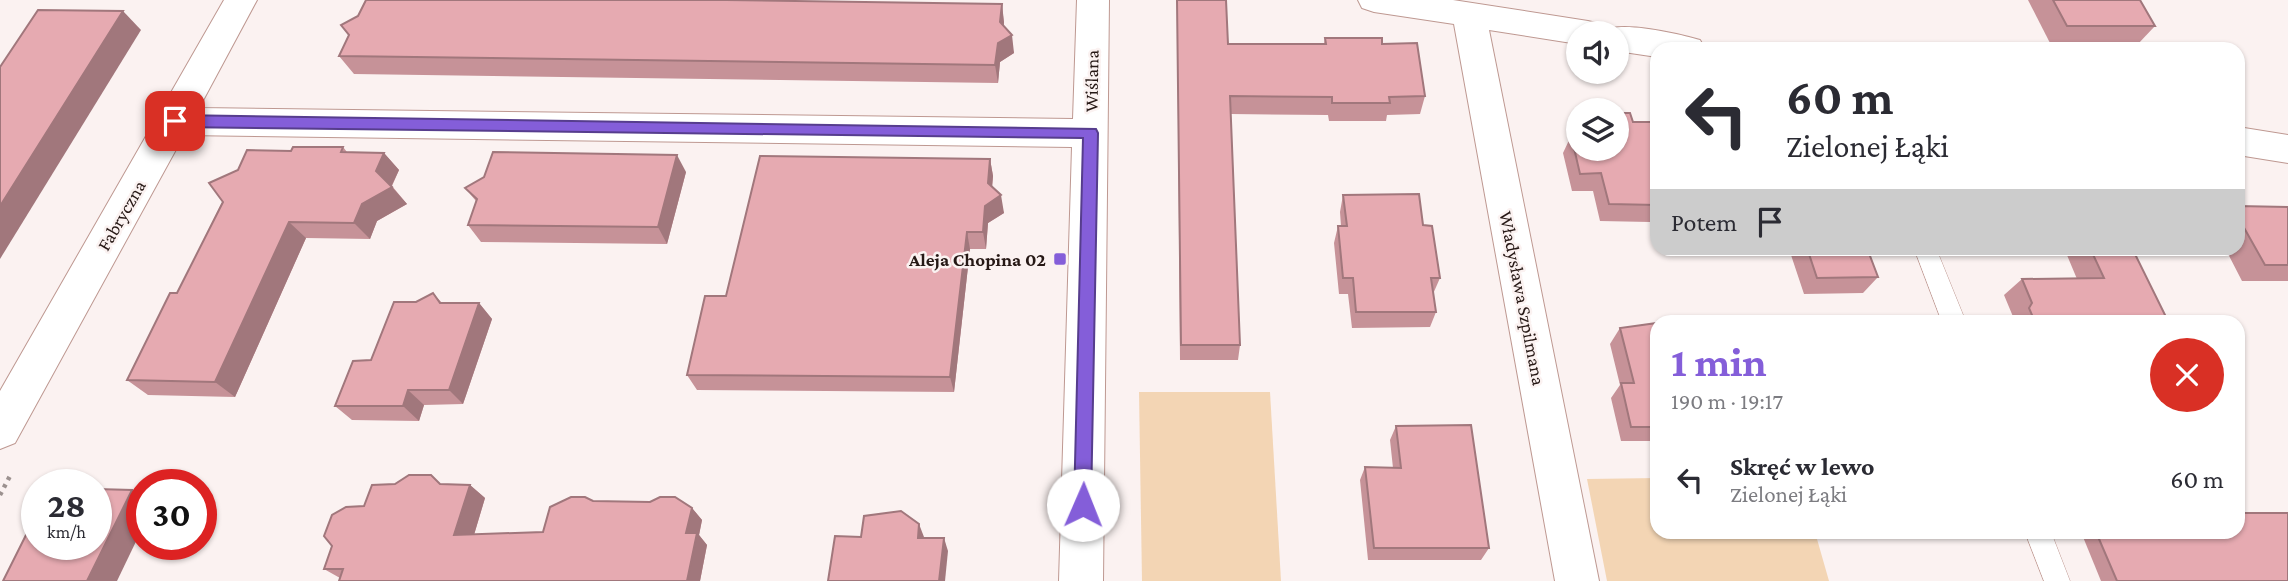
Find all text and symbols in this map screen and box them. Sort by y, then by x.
map controls [1566,21,1629,161]
button: sound [1566,21,1629,84]
street label: Wiślana [1080,49,1103,112]
icon: left [1671,70,1762,161]
text: 60 m [1786,70,1893,125]
pin [145,91,205,151]
button: layers [1566,98,1629,161]
icon: arrive [156,102,194,140]
text: Zielonej Łąki [1786,128,1949,164]
street label: Fabryczna [93,176,150,254]
icon: arrive [1751,203,1789,241]
text: Potem [1671,208,1737,237]
street label: Władysława Szpilmana [1495,209,1550,387]
place label: Aleja Chopina 02 [908,249,1046,271]
marker: Aleja Chopina 02 [1052,251,1068,267]
text: 1 min [1671,338,1767,385]
button: close [2150,338,2224,412]
text: 190 m · 19:17 [1671,388,1783,414]
text: Skręć w lewo [1730,452,1875,481]
icon: left [1671,461,1709,499]
text: 60 m [2170,465,2224,494]
position arrow [1046,468,1120,542]
speed limit sign: 30 [126,469,217,560]
text: Zielonej Łąki [1730,481,1847,507]
text: 28 [47,486,86,525]
text: km/h [47,522,86,542]

